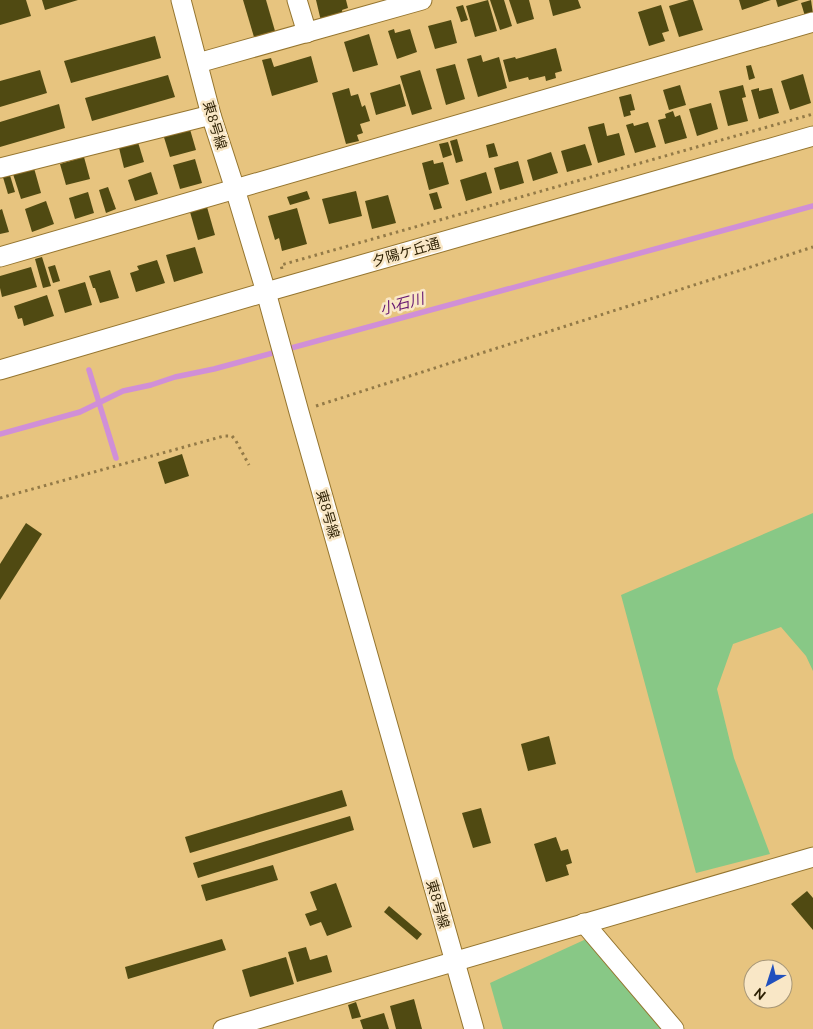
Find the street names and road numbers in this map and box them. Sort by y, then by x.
street label: 東8号線 [200,99,230,151]
street label: 夕陽ケ丘通 [370,235,442,269]
street label: 東8号線 [313,488,343,540]
street label: 東8号線 [423,878,453,930]

